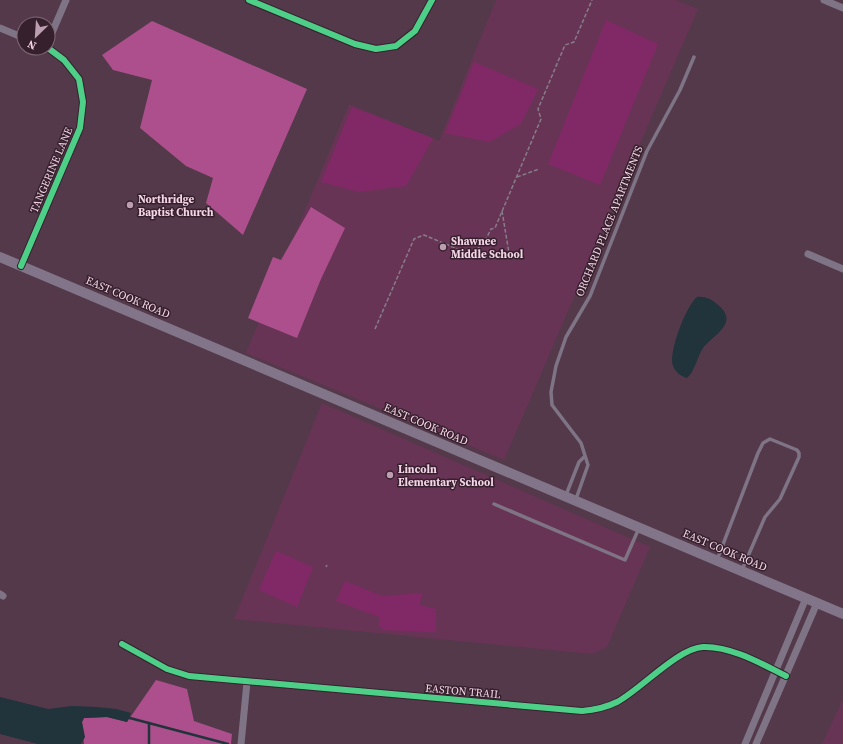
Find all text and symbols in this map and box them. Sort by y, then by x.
north arrow [16,16,56,56]
text: N [25,36,39,53]
street label: TANGERINE LANE [27,125,76,215]
street label: ORCHARD PLACE APARTMENTS [572,143,647,299]
place label: Northridge Baptist Church [138,192,214,220]
marker: Northridge Baptist Church [125,200,135,210]
place label: Shawnee Middle School [451,234,524,262]
marker: Shawnee Middle School [438,242,448,252]
street label: EAST COOK ROAD [83,273,172,322]
street label: EAST COOK ROAD [381,400,470,449]
place label: Lincoln Elementary School [398,462,494,490]
marker: Lincoln Elementary School [385,470,395,480]
street label: EAST COOK ROAD [680,526,769,575]
street label: EASTON TRAIL [425,681,502,702]

